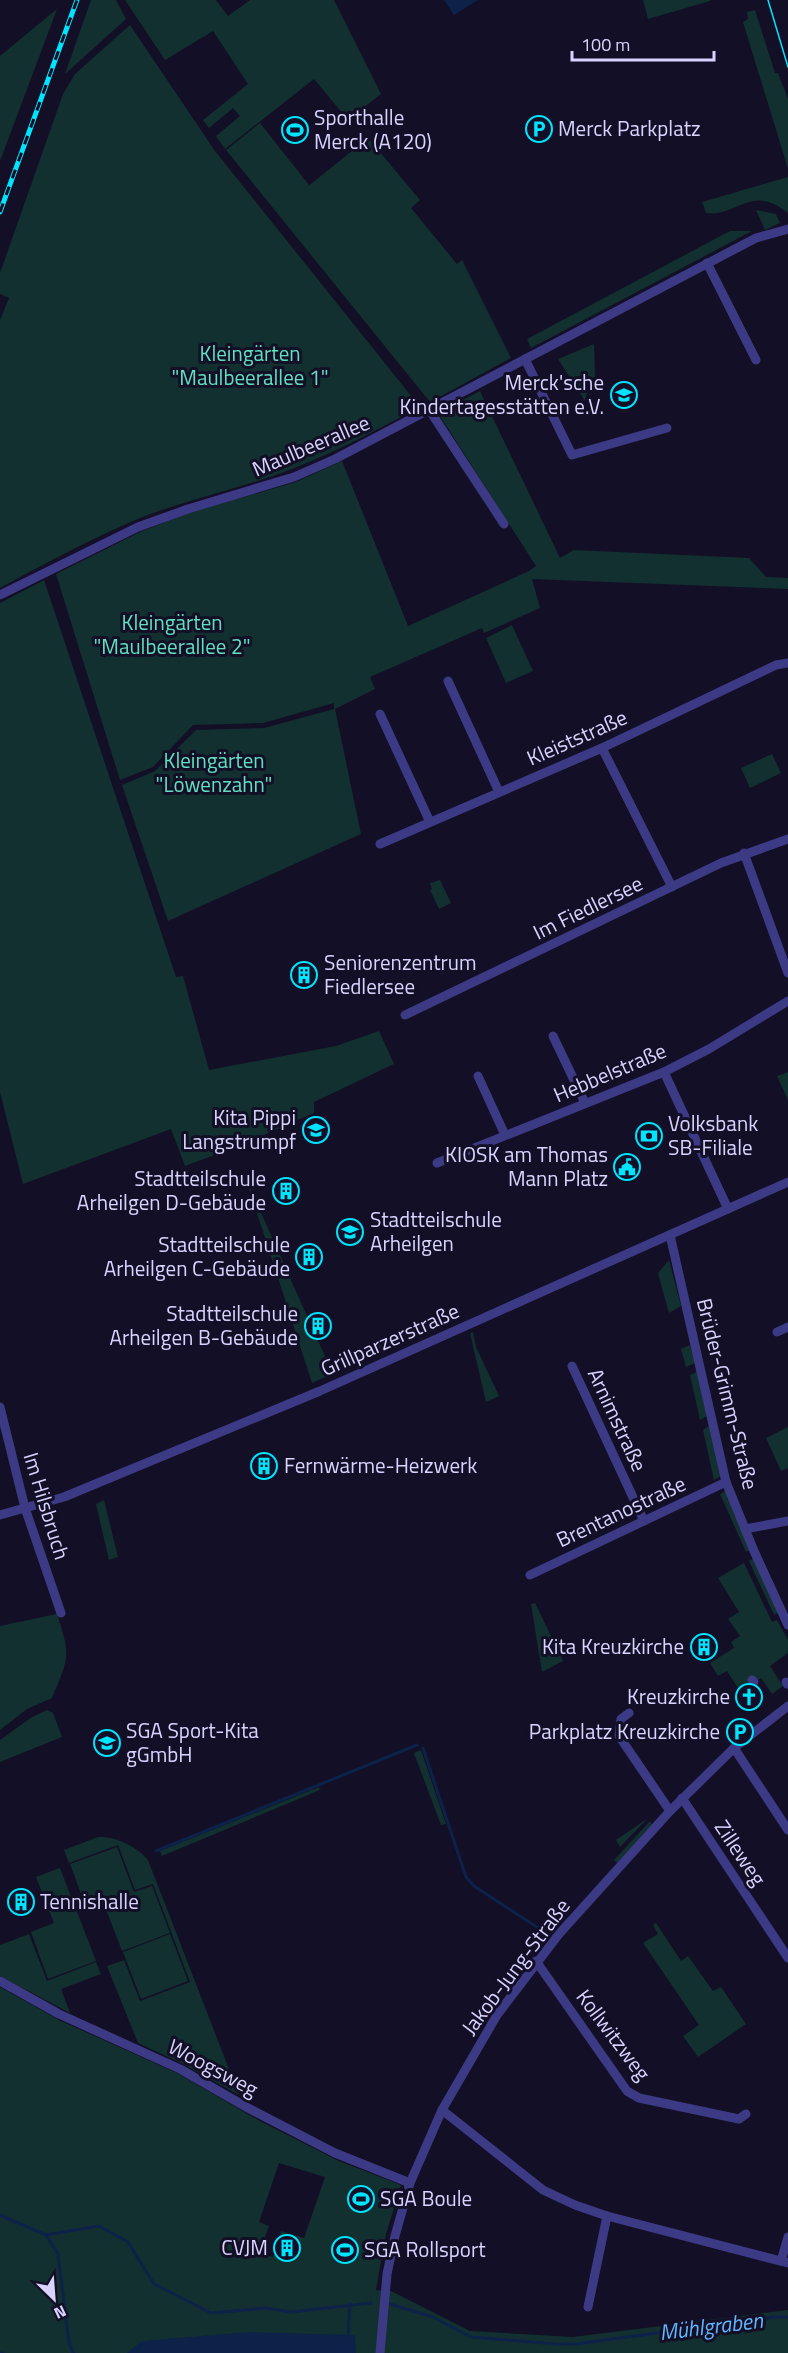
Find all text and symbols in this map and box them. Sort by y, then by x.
scale bar [572,24,714,62]
text: 100 m [581,31,630,58]
place label: Sporthalle Merck (A120) [314,101,432,157]
place label: Merck Parkplatz [558,112,701,144]
parking icon: Merck Parkplatz [524,114,554,144]
sports icon: Sporthalle Merck (A120) [280,115,310,145]
park label: Kleingärten "Maulbeerallee 1" [171,337,329,393]
place label: Merck'sche Kindertagesstätten e.V. [400,366,604,422]
school or university icon: Merck'sche Kindertagesstätten e.V. [609,380,639,410]
street label: Maulbeerallee [247,406,374,484]
park label: Kleingärten "Maulbeerallee 2" [93,606,251,662]
street label: Kleiststraße [521,701,632,773]
park label: Kleingärten "Löwenzahn" [156,744,272,800]
street label: Im Fiedlersee [527,867,648,947]
place label: Seniorenzentrum Fiedlersee [324,946,477,1002]
building icon: Seniorenzentrum Fiedlersee [289,960,319,990]
street label: Hebbelstraße [548,1034,671,1110]
place label: Kita Pippi Langstrumpf [182,1101,296,1157]
place label: Volksbank SB-Filiale [668,1107,758,1163]
school or university icon: Kita Pippi Langstrumpf [301,1115,331,1145]
bank icon: Volksbank SB-Filiale [634,1121,664,1151]
place label: KIOSK am Thomas Mann Platz [445,1138,608,1194]
public building icon: KIOSK am Thomas Mann Platz [612,1152,642,1182]
place label: Stadtteilschule Arheilgen D-Gebäude [77,1162,266,1218]
building icon: Stadtteilschule Arheilgen D-Gebäude [271,1176,301,1206]
place label: Stadtteilschule Arheilgen [370,1203,502,1259]
school or university icon: Stadtteilschule Arheilgen [335,1217,365,1247]
place label: Stadtteilschule Arheilgen C-Gebäude [104,1228,290,1284]
building icon: Stadtteilschule Arheilgen C-Gebäude [294,1242,324,1272]
street label: Grillparzerstraße [315,1294,464,1384]
street label: Brüder-Grimm-Straße [689,1295,767,1493]
place label: Stadtteilschule Arheilgen B-Gebäude [109,1297,298,1353]
building icon: Stadtteilschule Arheilgen B-Gebäude [303,1311,333,1341]
street label: Arnimstraße [580,1363,656,1477]
street label: Im Hilsbruch [15,1448,78,1563]
place label: Fernwärme-Heizwerk [284,1449,477,1481]
building icon: Fernwärme-Heizwerk [249,1451,279,1481]
street label: Brentanostraße [551,1467,691,1555]
place label: Kita Kreuzkirche [542,1630,684,1662]
building icon: Kita Kreuzkirche [689,1632,719,1662]
place label: Kreuzkirche [627,1680,730,1712]
church icon: Kreuzkirche [734,1682,764,1712]
place label: SGA Sport-Kita gGmbH [126,1714,259,1770]
place label: Parkplatz Kreuzkirche [529,1715,720,1747]
parking icon: Parkplatz Kreuzkirche [725,1717,755,1747]
school or university icon: SGA Sport-Kita gGmbH [92,1728,122,1758]
street label: Zilleweg [707,1813,775,1892]
place label: Tennishalle [40,1885,139,1917]
building icon: Tennishalle [6,1887,36,1917]
street label: Jakob-Jung-Straße [453,1891,577,2041]
street label: Kollwitzweg [569,1982,659,2087]
street label: Woogsweg [163,2030,264,2104]
place label: SGA Boule [380,2182,472,2214]
sports icon: SGA Boule [346,2184,376,2214]
place label: CVJM [221,2231,268,2263]
building icon: CVJM [272,2233,302,2263]
place label: SGA Rollsport [364,2233,486,2265]
sports icon: SGA Rollsport [330,2235,360,2265]
north arrow [24,2269,84,2329]
text: N [50,2299,70,2326]
water label: Mühlgraben [657,2303,766,2349]

